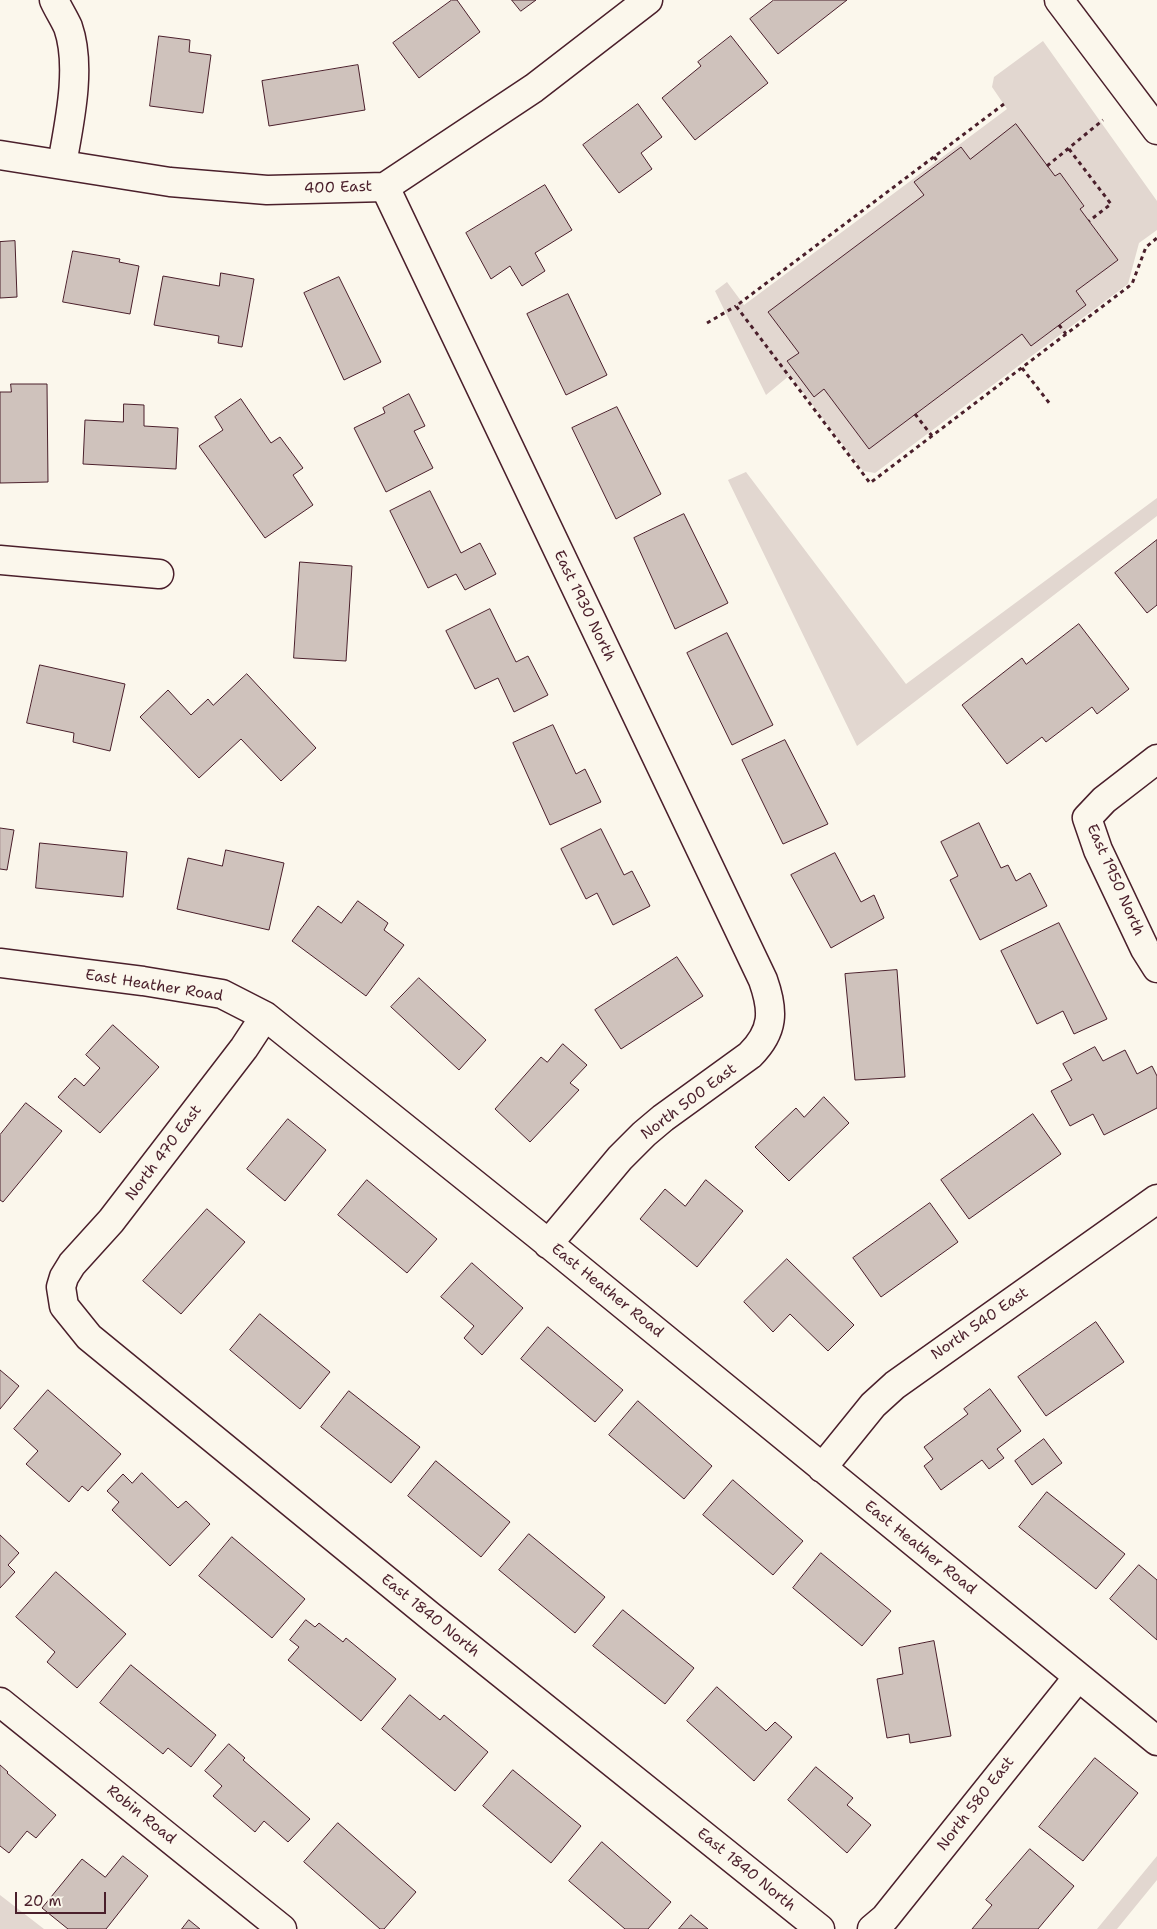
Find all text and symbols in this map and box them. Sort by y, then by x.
street label: 400 East [303,178,373,198]
street label: East 1930 North [549,548,619,664]
street label: East 1950 North [1082,821,1148,939]
street label: East Heather Road [84,966,224,1006]
street label: North 500 East [638,1060,740,1144]
street label: North 470 East [122,1102,206,1204]
street label: East Heather Road [547,1240,667,1342]
street label: North 540 East [928,1284,1032,1364]
street label: East Heather Road [860,1497,980,1599]
street label: East 1840 North [377,1571,483,1661]
street label: North 580 East [934,1753,1018,1855]
street label: Robin Road [103,1782,179,1848]
street label: East 1840 North [693,1825,799,1915]
scale bar [18,1882,109,1914]
text: 20 m [23,1891,62,1911]

